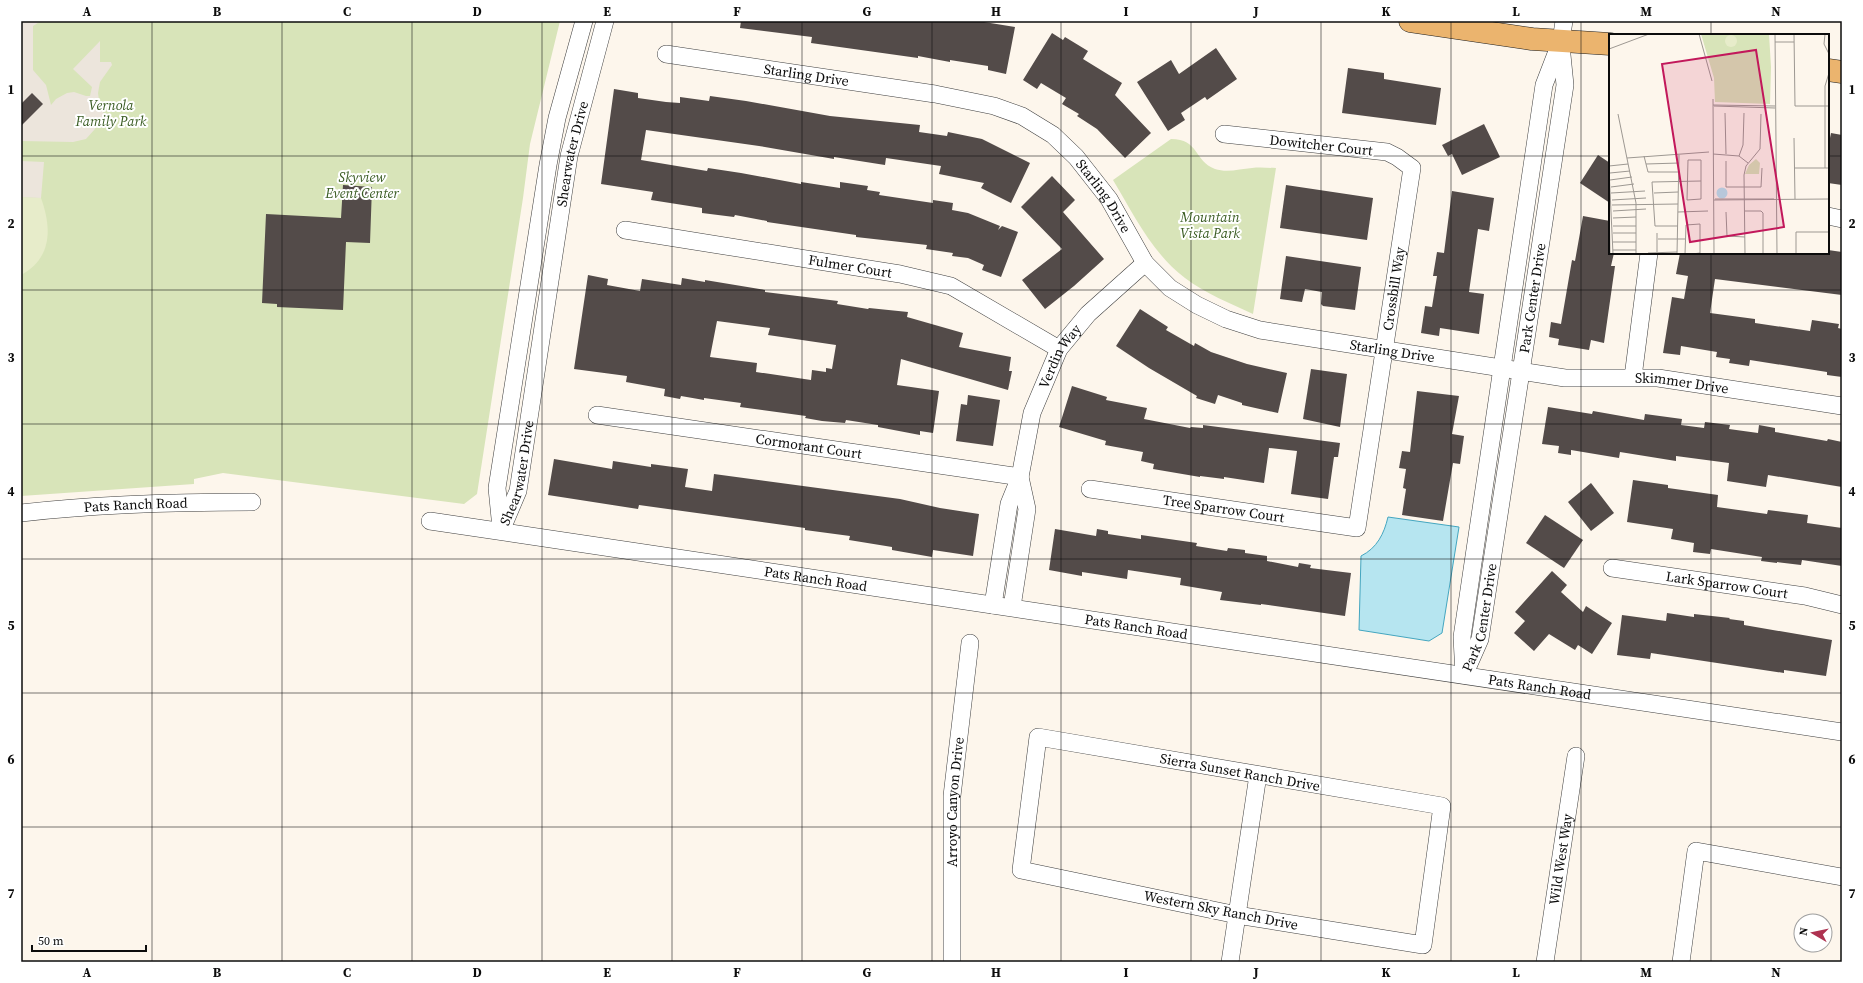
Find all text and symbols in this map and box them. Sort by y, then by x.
text: A [83,3,92,20]
text: B [213,3,222,20]
text: C [343,3,351,20]
text: D [472,3,482,20]
text: E [603,3,611,20]
text: F [733,3,741,20]
text: G [863,3,872,20]
text: H [991,3,1001,20]
text: I [1123,3,1129,20]
text: J [1252,3,1259,20]
text: K [1381,3,1391,20]
text: L [1512,3,1520,20]
text: M [1640,3,1652,20]
text: N [1771,3,1781,20]
inset map [1609,34,1829,254]
street label: Starling Drive [763,59,850,91]
text: 1 [7,81,15,98]
text: 1 [1848,81,1856,98]
park label: Vernola Family Park [75,95,147,131]
street label: Shearwater Drive [551,99,593,208]
street label: Dowitcher Court [1268,130,1374,160]
street label: Starling Drive [1071,155,1136,236]
park label: Skyview Event Center [324,167,399,203]
park label: Mountain Vista Park [1179,207,1240,243]
text: 2 [7,215,15,232]
text: 2 [1848,215,1856,232]
street label: Park Center Drive [1514,242,1551,355]
street label: Crossbill Way [1377,245,1410,332]
street label: Fulmer Court [807,249,894,283]
street label: Verdin Way [1034,319,1086,391]
street label: Starling Drive [1348,334,1436,367]
text: 3 [7,349,15,366]
text: 3 [1848,349,1856,366]
street label: Skimmer Drive [1635,367,1730,399]
street label: Shearwater Drive [495,419,539,528]
street label: Cormorant Court [754,428,864,464]
text: 4 [7,483,15,500]
text: 4 [1848,483,1856,500]
street label: Tree Sparrow Court [1162,490,1286,527]
street label: Pats Ranch Road [83,493,188,517]
street label: Pats Ranch Road [763,561,869,596]
street label: Park Center Drive [1457,562,1501,675]
street label: Lark Sparrow Court [1664,566,1790,603]
street label: Pats Ranch Road [1083,609,1189,644]
text: 5 [7,617,15,634]
text: 5 [1848,617,1856,634]
street label: Pats Ranch Road [1487,669,1593,704]
street label: Arroyo Canyon Drive [942,736,969,867]
street label: Sierra Sunset Ranch Drive [1158,748,1322,796]
text: 6 [7,751,15,768]
text: 6 [1848,751,1856,768]
street label: Wild West Way [1544,811,1577,906]
text: 7 [7,885,15,902]
street label: Western Sky Ranch Drive [1142,885,1300,935]
text: 7 [1848,885,1856,902]
north arrow [1793,913,1833,953]
text: N [1796,926,1812,937]
scale bar [32,927,146,953]
text: 50 m [38,933,64,949]
text: A [83,964,92,981]
text: B [213,964,222,981]
text: C [343,964,351,981]
text: D [472,964,482,981]
text: E [603,964,611,981]
text: F [733,964,741,981]
text: G [863,964,872,981]
text: H [991,964,1001,981]
text: I [1123,964,1129,981]
text: J [1252,964,1259,981]
text: K [1381,964,1391,981]
text: L [1512,964,1520,981]
text: M [1640,964,1652,981]
text: N [1771,964,1781,981]

